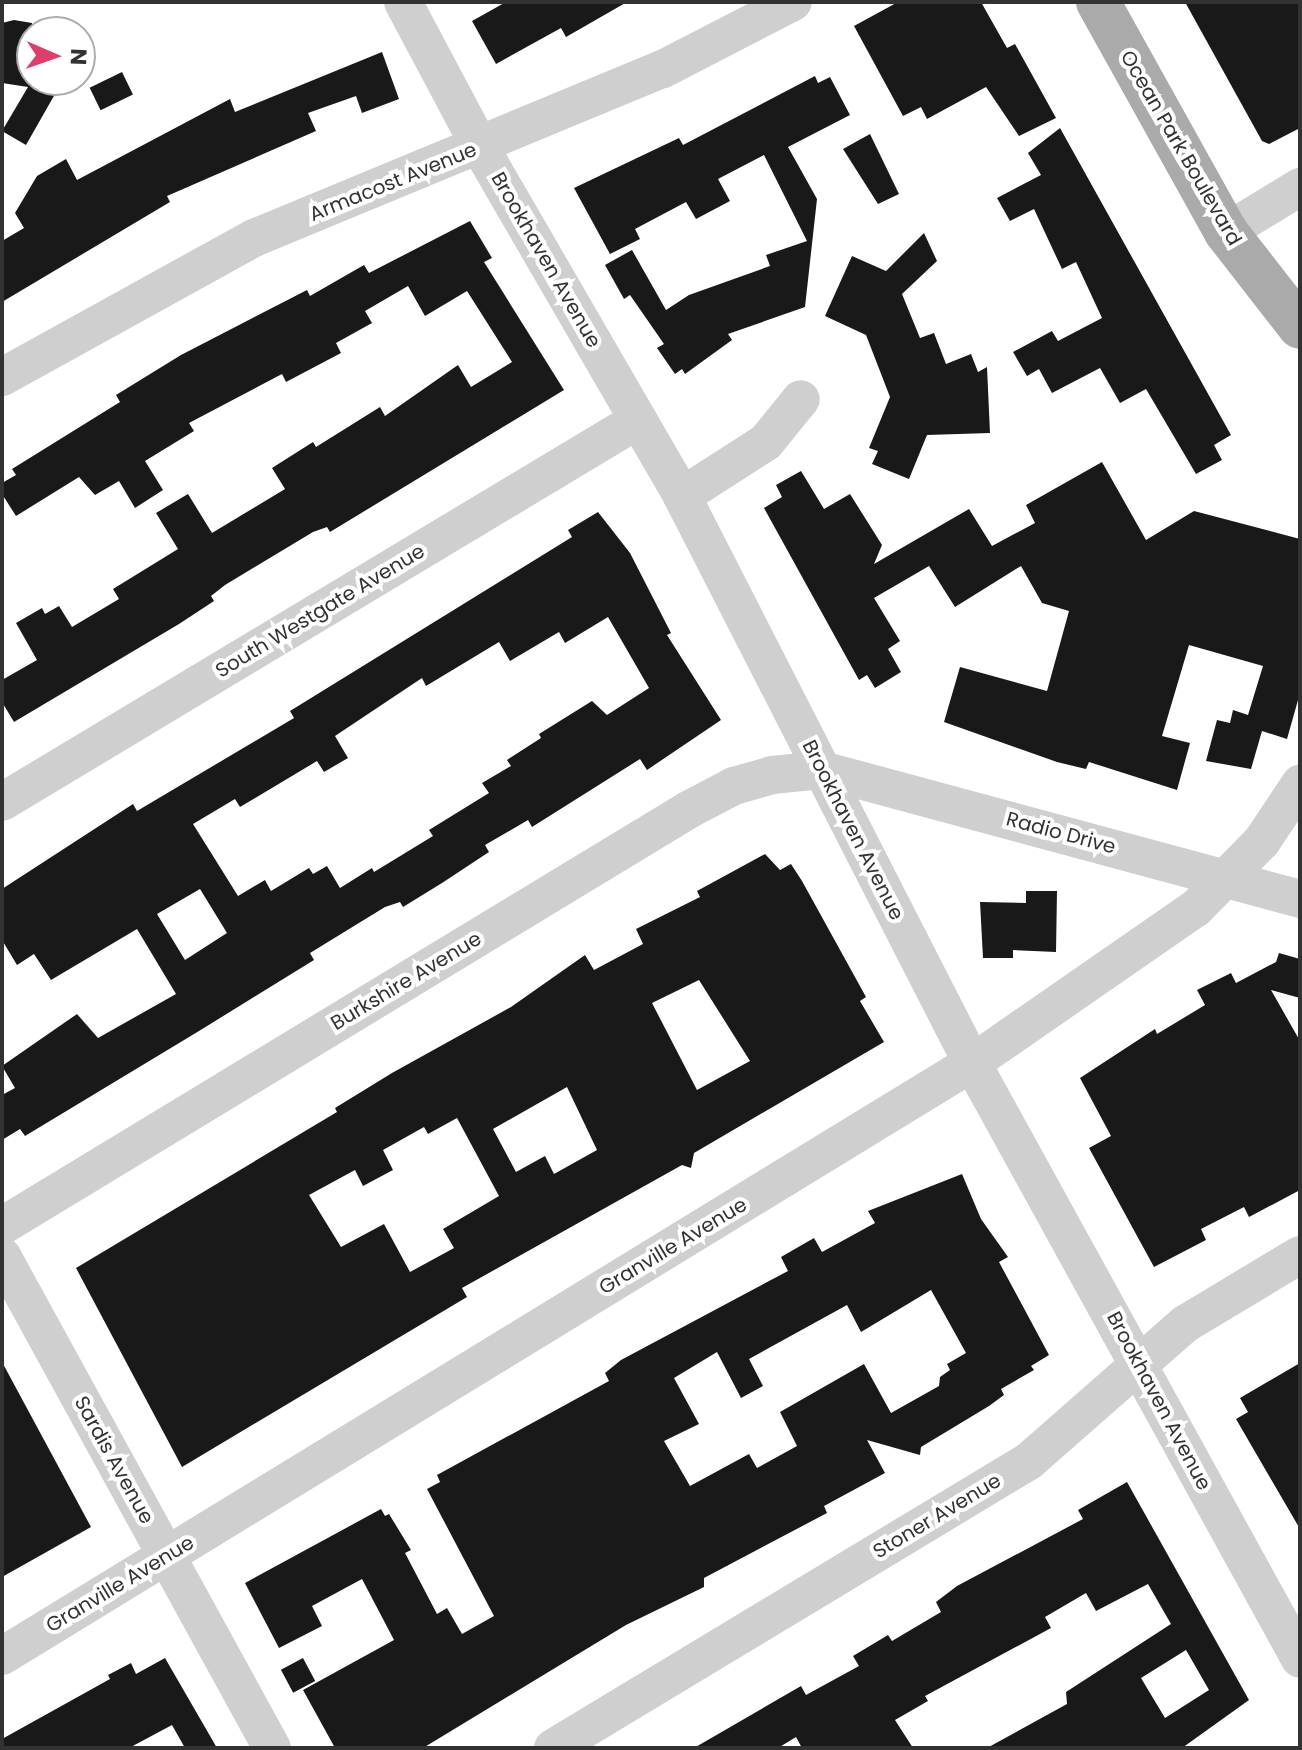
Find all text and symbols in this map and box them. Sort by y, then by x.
north arrow [16,16,96,96]
street label: Ocean Park Boulevard [1115,46,1247,250]
text: N [63,48,94,66]
street label: Armacost Avenue [306,138,480,226]
street label: Brookhaven Avenue [486,168,606,352]
street label: South Westgate Avenue [211,539,429,683]
street label: Brookhaven Avenue [797,736,909,924]
street label: Radio Drive [1004,807,1118,859]
street label: Burkshire Avenue [326,927,486,1035]
street label: Granville Avenue [595,1192,751,1300]
street label: Brookhaven Avenue [1102,1308,1216,1494]
street label: Sardis Avenue [69,1392,159,1528]
street label: Stoner Avenue [869,1468,1005,1564]
street label: Granville Avenue [42,1530,198,1638]

